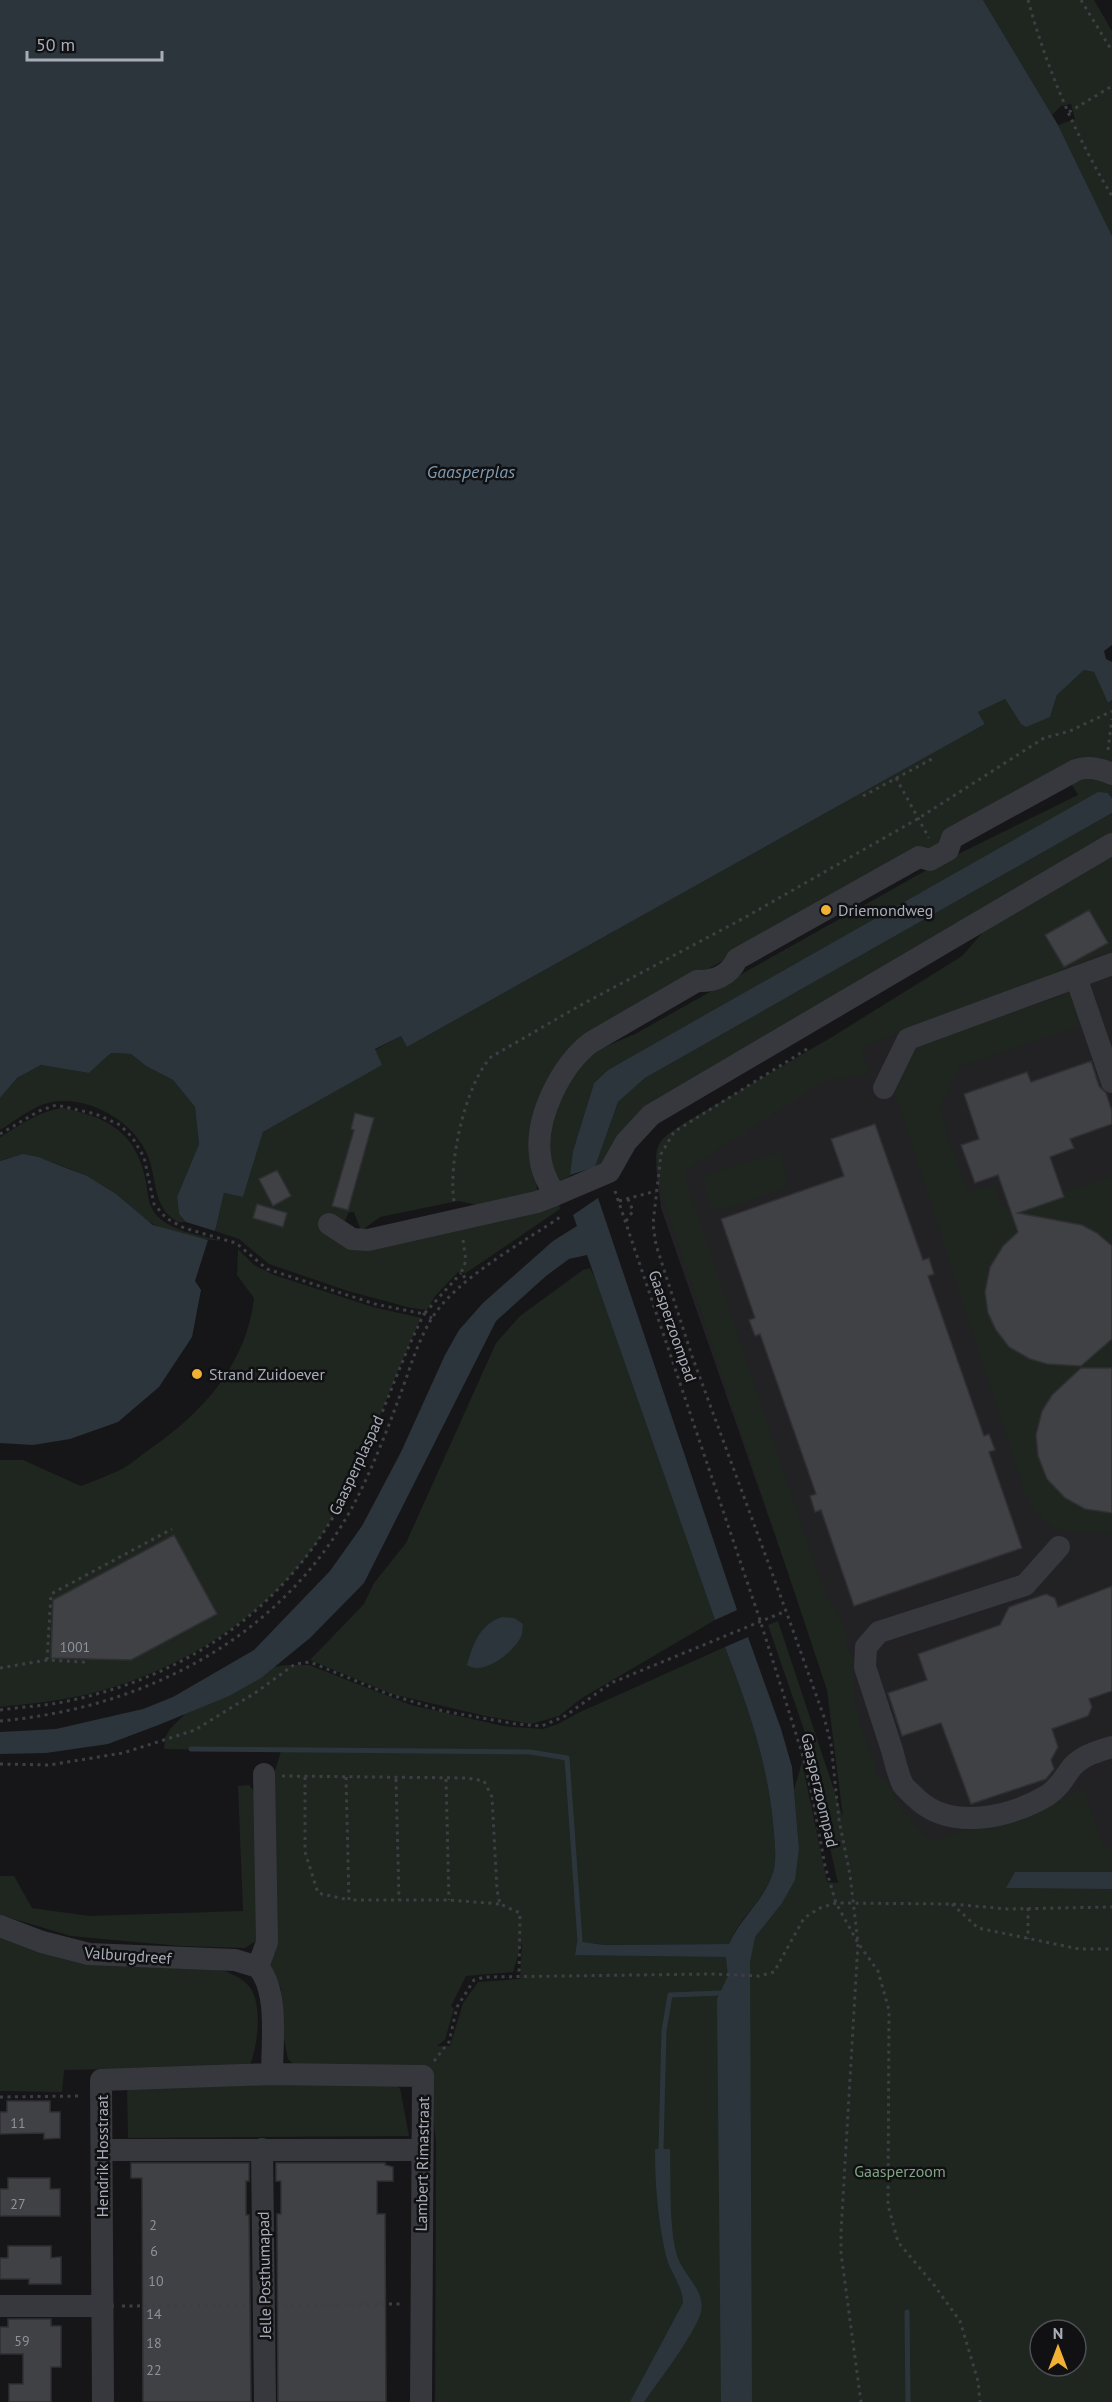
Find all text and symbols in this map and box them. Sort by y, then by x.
scale bar [27,24,162,62]
text: 50 m [36,33,75,56]
water label: Gaasperplas [427,460,516,483]
place label: Driemondweg [838,900,933,920]
marker: Driemondweg [819,903,833,917]
street label: Gaasperzoompad [645,1267,701,1385]
place label: Strand Zuidoever [209,1364,325,1384]
marker: Strand Zuidoever [190,1367,204,1381]
street label: Gaasperplaspad [324,1412,388,1518]
house number: 1001 [60,1638,90,1656]
street label: Gaasperzoompad [797,1731,843,1849]
street label: Valburgdreef [83,1942,173,1968]
street label: Hendrik Hosstraat [92,2094,112,2217]
street label: Lambert Rimastraat [411,2096,433,2232]
house number: 11 [10,2114,26,2132]
park label: Gaasperzoom [854,2161,946,2181]
house number: 27 [10,2195,26,2213]
street label: Jelle Posthumapad [253,2211,275,2340]
house number: 2 [149,2216,157,2234]
house number: 6 [150,2242,158,2260]
house number: 10 [148,2272,164,2290]
house number: 14 [146,2305,162,2323]
north arrow [1028,2318,1088,2378]
text: N [1053,2323,1063,2343]
house number: 59 [14,2332,30,2350]
house number: 18 [146,2334,162,2352]
house number: 22 [146,2361,162,2379]

